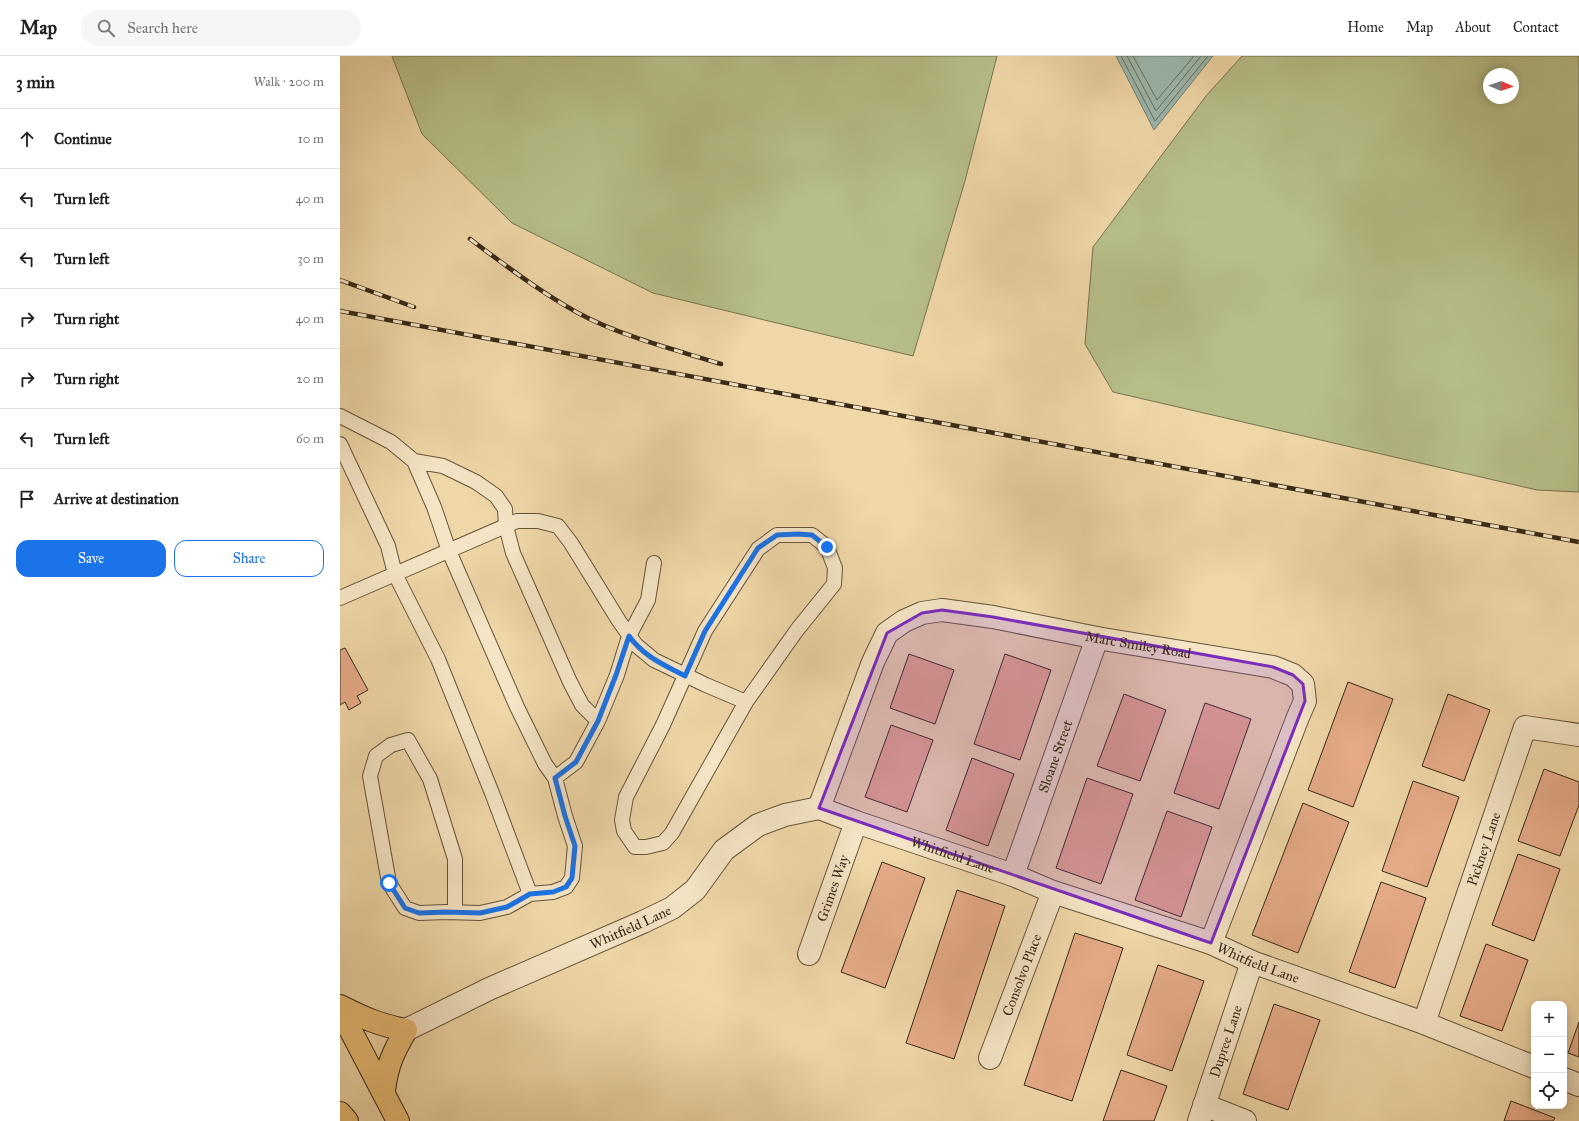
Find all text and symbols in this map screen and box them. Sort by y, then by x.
search box [81,10,361,46]
text: Map [20,16,57,39]
icon: search [95,17,117,39]
text: Search here [127,19,198,37]
text: Home [1347,19,1384,36]
text: Map [1406,19,1433,36]
text: About [1455,19,1491,36]
text: Contact [1513,19,1559,36]
north arrow [1483,68,1519,104]
text: 3 min [16,72,55,93]
text: Walk · 200 m [254,74,324,90]
icon: ahead [16,128,38,150]
text: Continue [54,130,112,148]
text: 10 m [298,131,324,147]
icon: left [16,188,38,210]
text: Turn left [54,190,110,208]
text: 40 m [295,191,324,207]
icon: left [16,248,38,270]
text: Turn left [54,250,110,268]
text: 30 m [298,251,324,267]
icon: right [16,308,38,330]
text: Turn right [54,310,119,328]
text: 40 m [295,311,324,327]
icon: right [16,368,38,390]
text: Turn right [54,370,119,388]
text: 20 m [296,371,324,387]
icon: left [16,428,38,450]
text: Turn left [54,430,110,448]
text: 60 m [296,431,324,447]
icon: arrive [16,488,38,510]
text: Arrive at destination [54,490,179,508]
route end [818,538,836,556]
button: Save [16,540,166,577]
button: Share [174,540,324,577]
street label: Marc Smiley Road [1084,628,1192,662]
street label: Sloane Street [1035,718,1076,795]
street label: Pickney Lane [1463,810,1504,888]
street label: Whitfield Lane [909,833,997,877]
street label: Grimes Way [813,852,853,924]
route start [380,874,398,892]
street label: Whitfield Lane [587,902,674,953]
street label: Consolvo Place [999,931,1045,1018]
street label: Whitfield Lane [1214,939,1302,987]
map controls [1531,1001,1567,1109]
button: + [1531,1001,1567,1037]
street label: Dupree Lane [1206,1003,1246,1080]
button: − [1531,1037,1567,1073]
button: locate [1531,1073,1567,1109]

